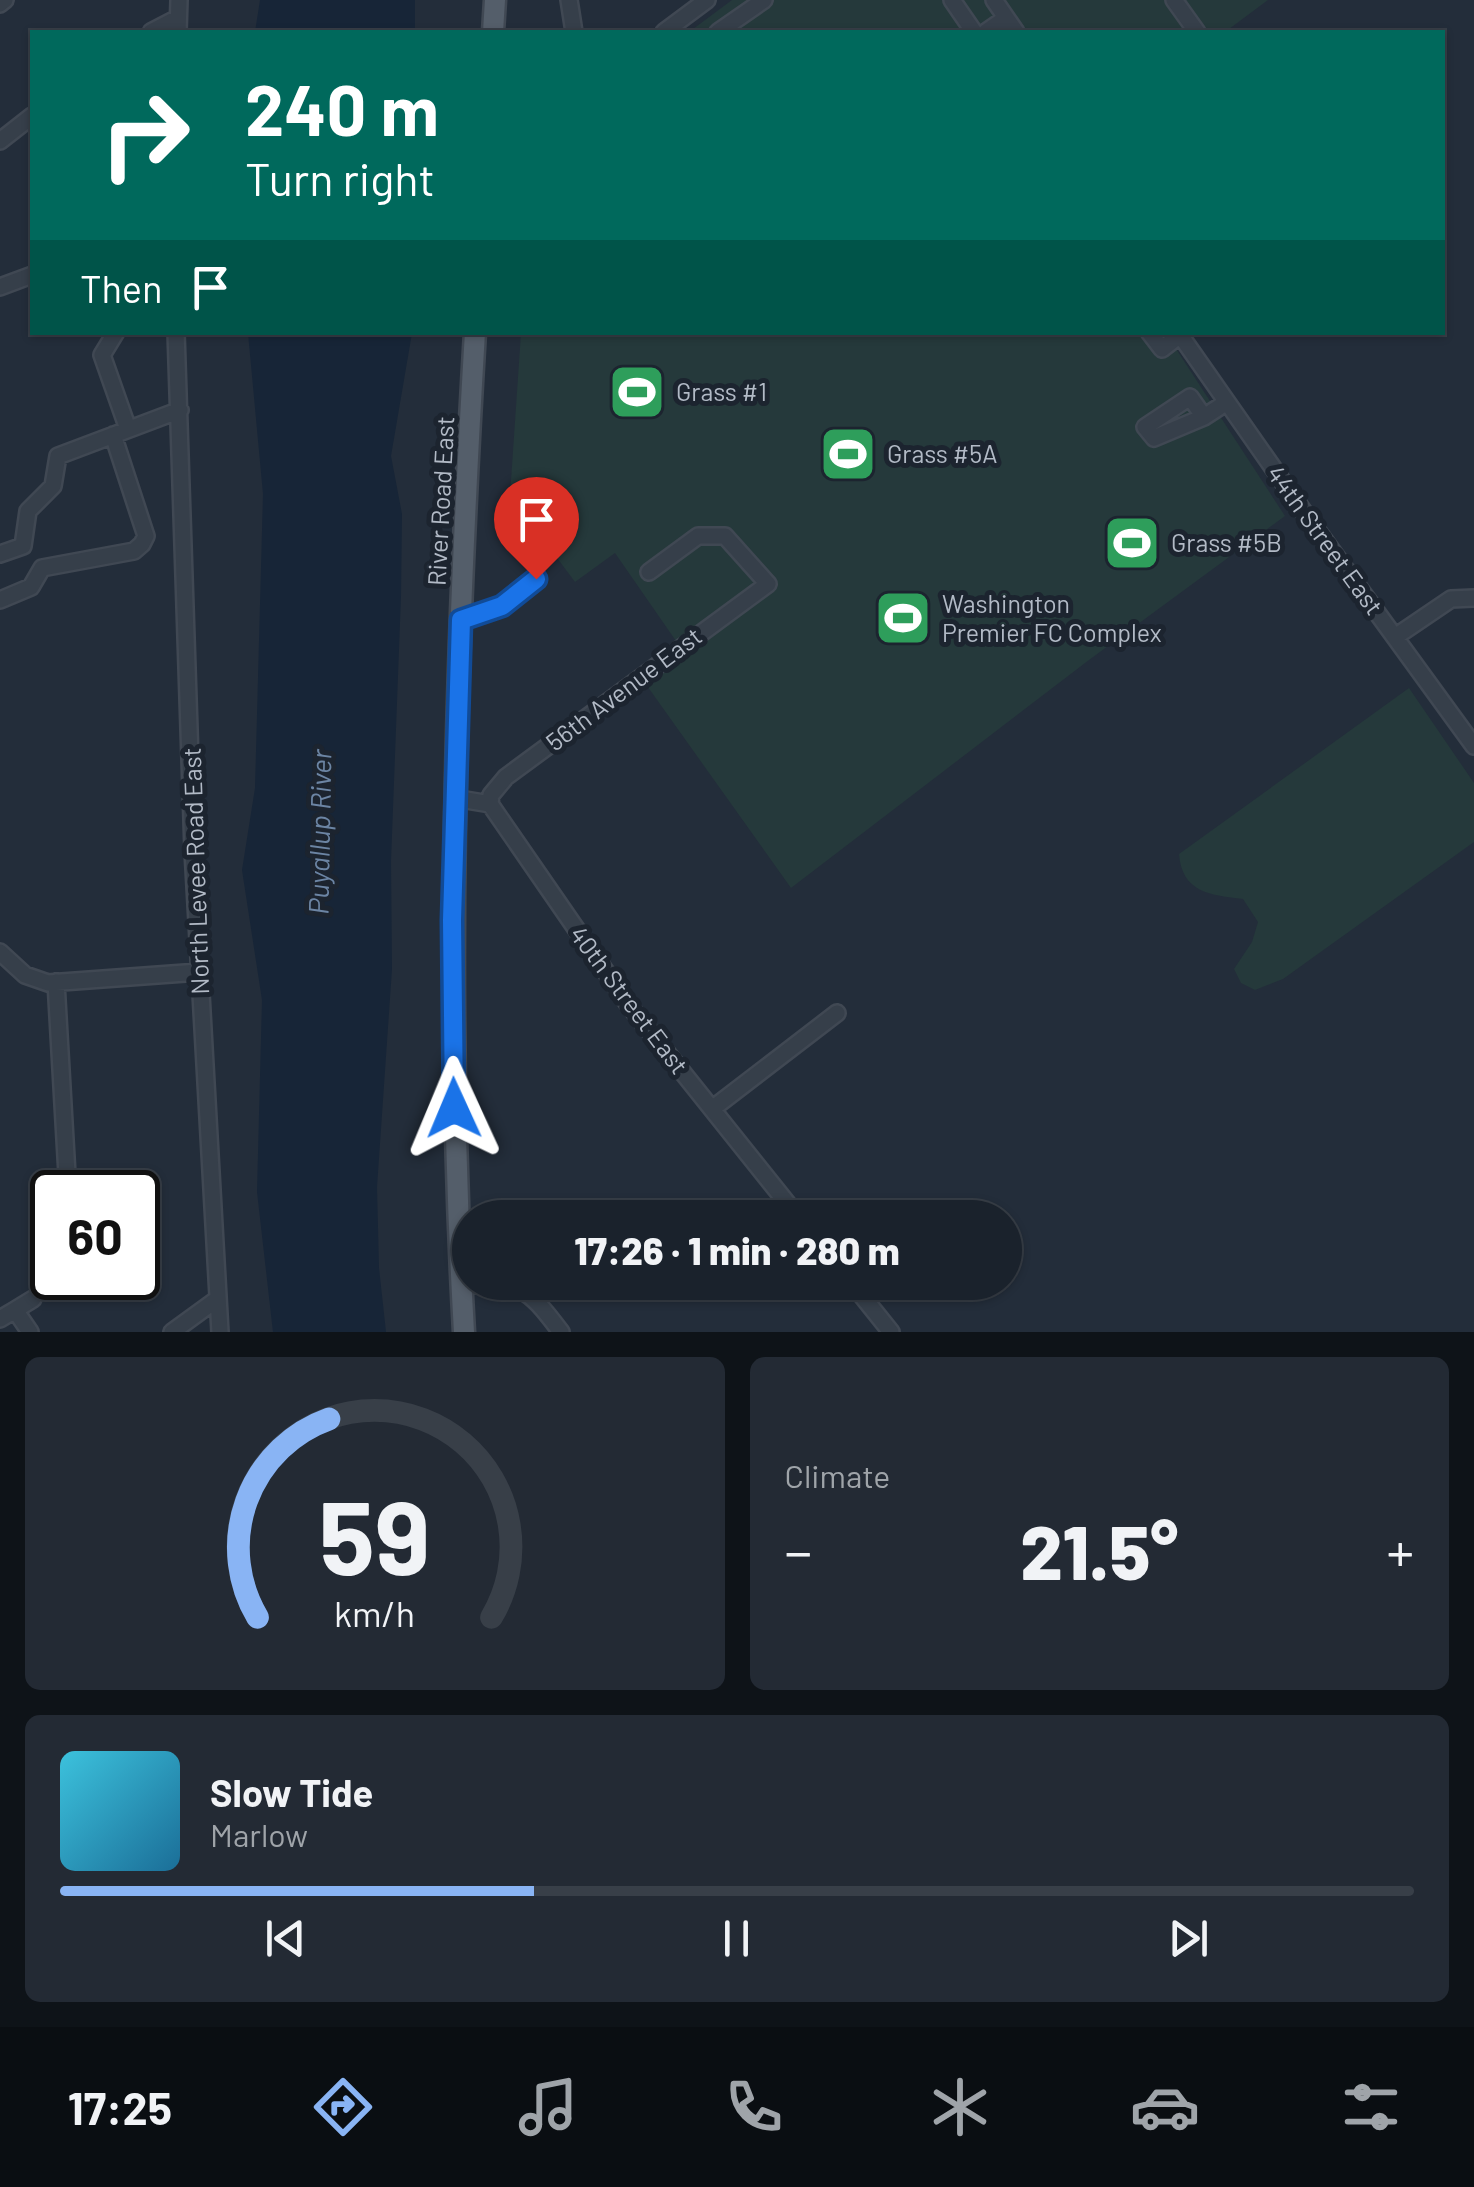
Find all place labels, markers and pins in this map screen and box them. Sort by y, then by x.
sports icon: Grass #1 [607,362,667,422]
place label: Grass #1 [676,376,767,406]
sports icon: Grass #5A [818,424,878,484]
place label: Grass #5A [887,438,997,468]
pin [494,477,579,580]
sports icon: Grass #5B [1102,513,1162,573]
place label: Grass #5B [1171,527,1282,557]
sports icon: Washington Premier FC Complex [873,588,933,648]
place label: Washington Premier FC Complex [942,588,1162,647]

